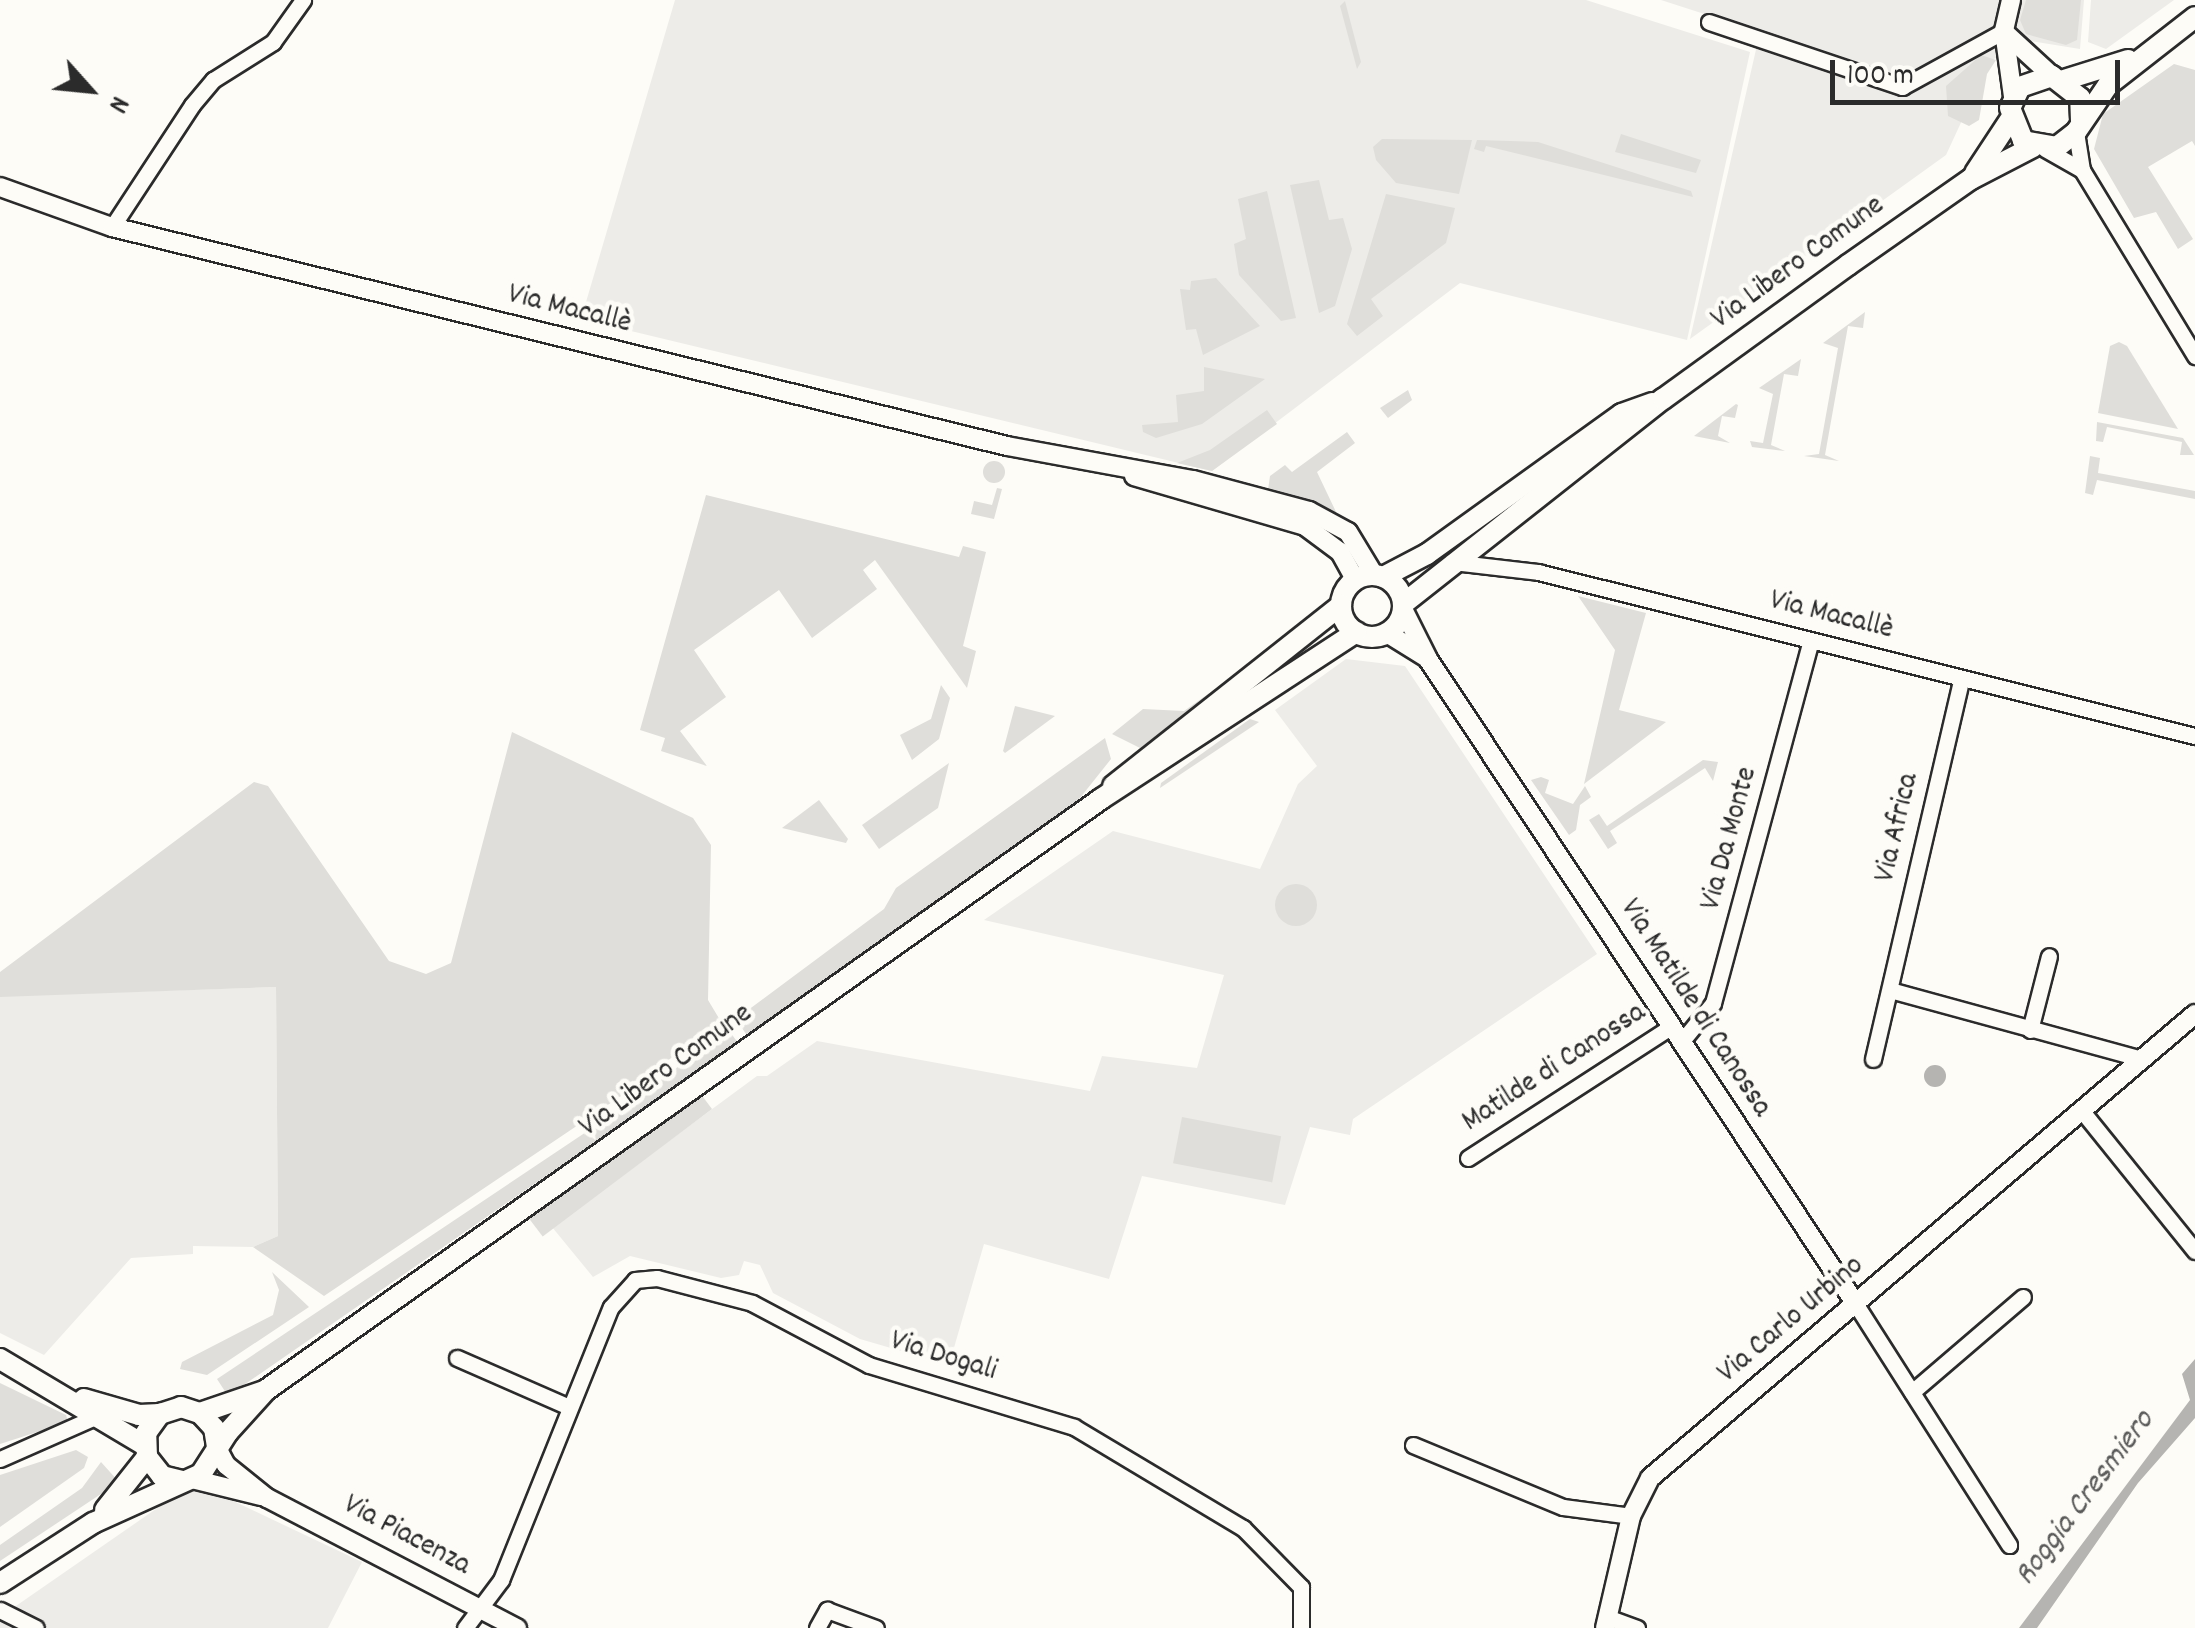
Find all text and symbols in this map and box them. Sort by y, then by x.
north arrow [40,40,140,140]
scale bar [1835,40,2125,102]
text: 100 m [1847,56,1914,99]
text: N [96,88,138,119]
street label: Via Libero Comune [1706,189,1892,339]
street label: Via Macallè [504,278,634,344]
street label: Via Macallè [1766,584,1896,650]
street label: Via Da Monte [1695,764,1767,914]
street label: Via Africa [1869,770,1929,886]
street label: Via Matilde di Canossa [1610,893,1778,1125]
street label: Matilde di Canossa [1457,996,1653,1142]
street label: Via Libero Comune [574,997,760,1147]
street label: Via Carlo Urbino [1712,1250,1872,1392]
street label: Via Dogali [885,1325,1001,1391]
water label: Roggia Cresmiero [2008,1404,2164,1594]
street label: Via Piacenza [336,1489,476,1585]

